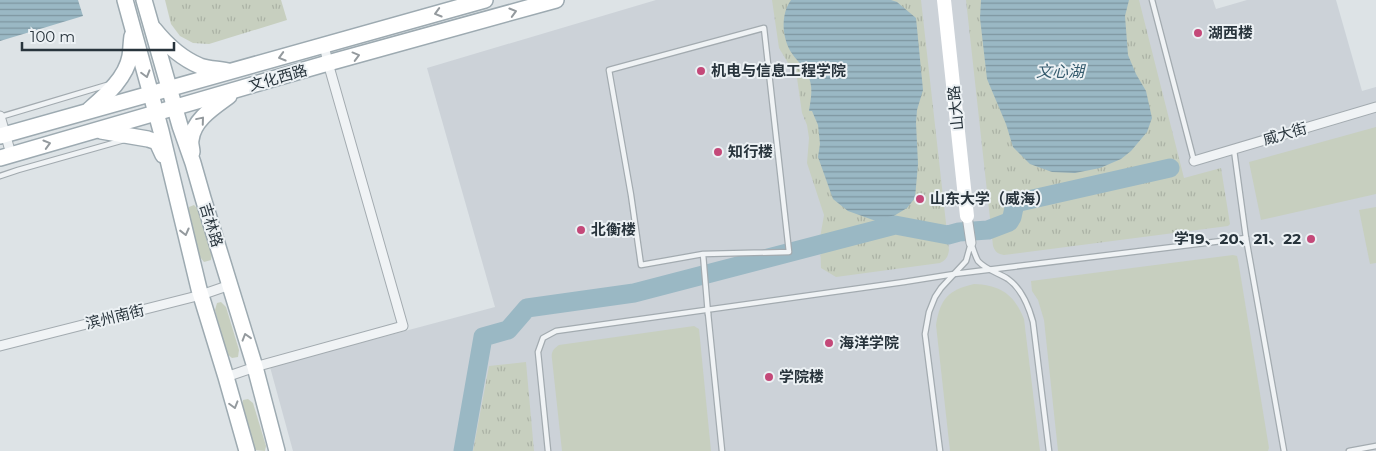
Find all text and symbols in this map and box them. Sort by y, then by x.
one-way arrow [435,8,443,18]
one-way arrow [508,8,516,18]
scale bar [22,20,175,52]
place label: 湖西楼 [1208,23,1253,42]
text: 100 m [30,27,75,46]
marker: 湖西楼 [1192,27,1204,39]
one-way arrow [277,51,286,62]
one-way arrow [352,51,360,62]
street label: 文化西路 [246,60,309,95]
place label: 机电与信息工程学院 [711,61,846,80]
water label: 文心湖 [1036,62,1087,81]
marker: 机电与信息工程学院 [695,65,707,77]
one-way arrow [140,70,150,78]
street label: 山大路 [944,85,967,131]
one-way arrow [195,117,204,126]
street label: 威大街 [1261,118,1309,149]
one-way arrow [42,139,50,149]
place label: 知行楼 [728,142,773,161]
marker: 知行楼 [712,146,724,158]
place label: 山东大学（威海） [930,189,1050,208]
marker: 山东大学（威海） [914,193,926,205]
street label: 吉林路 [196,201,227,249]
place label: 北衡楼 [591,220,636,239]
marker: 北衡楼 [575,224,587,236]
one-way arrow [179,228,190,237]
place label: 学19、20、21、22 [1174,229,1301,248]
marker: 学19、20、21、22 [1305,233,1317,245]
street label: 滨州南街 [83,300,146,333]
one-way arrow [241,333,251,341]
place label: 海洋学院 [839,333,899,352]
marker: 海洋学院 [823,337,835,349]
place label: 学院楼 [779,367,824,386]
marker: 学院楼 [763,371,775,383]
one-way arrow [229,401,239,409]

